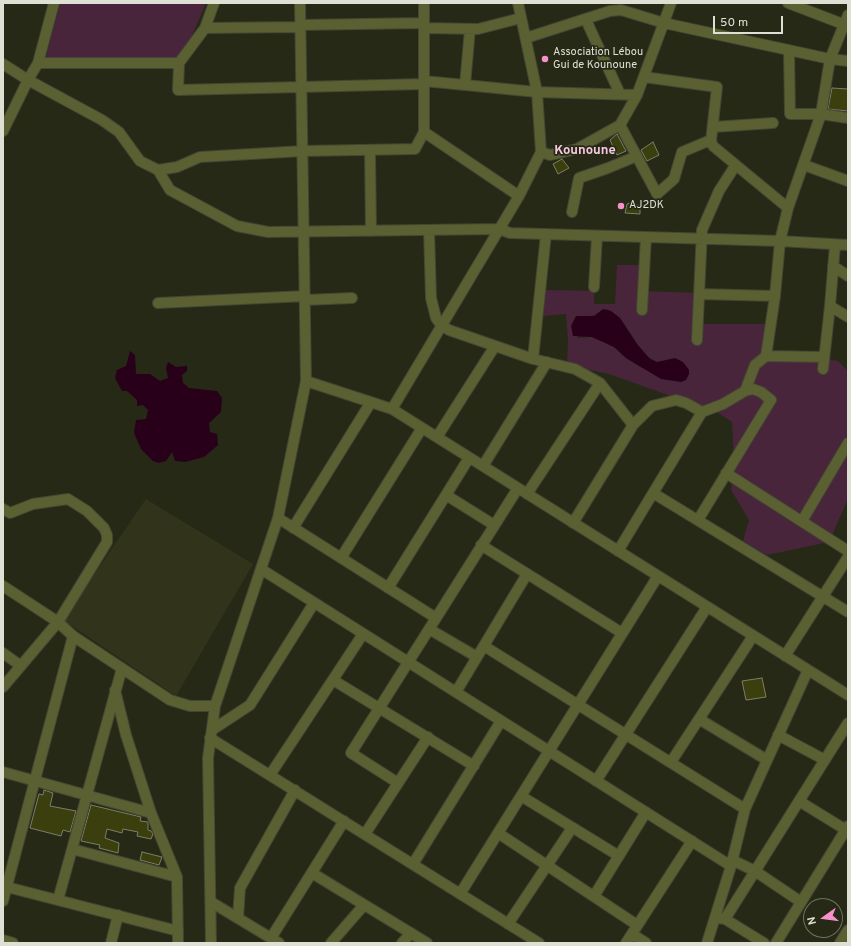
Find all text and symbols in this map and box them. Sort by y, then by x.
scale bar [715,8,785,34]
text: 50 m [720,15,748,31]
place label: Association Lébou Gui de Kounoune [553,46,643,72]
marker: Association Lébou Gui de Kounoune [540,54,550,64]
district label: Kounoune [554,143,616,159]
place label: AJ2DK [629,199,664,213]
marker: AJ2DK [616,201,626,211]
north arrow [803,898,843,938]
text: N [805,915,820,926]

